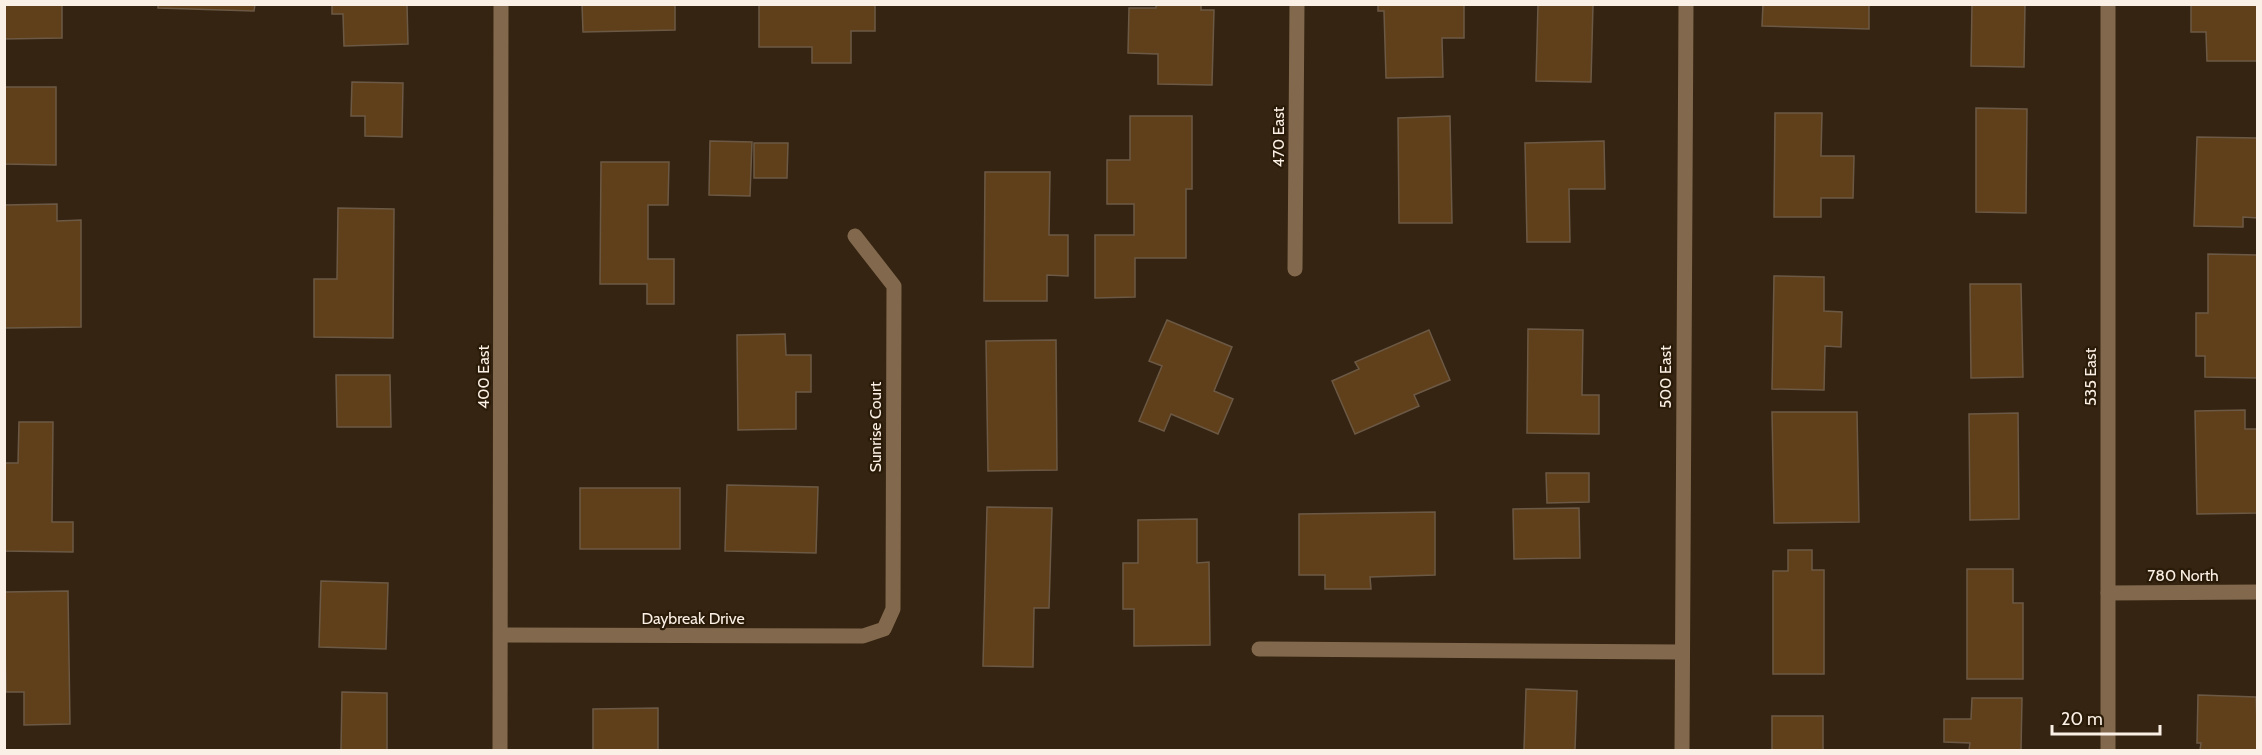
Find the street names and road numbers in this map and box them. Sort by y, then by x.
street label: 470 East [1269,106,1288,167]
street label: 400 East [474,345,493,409]
street label: 500 East [1656,345,1675,409]
street label: 535 East [2081,347,2100,406]
street label: Sunrise Court [866,381,885,472]
street label: 780 North [2147,566,2219,585]
street label: Daybreak Drive [641,609,745,628]

